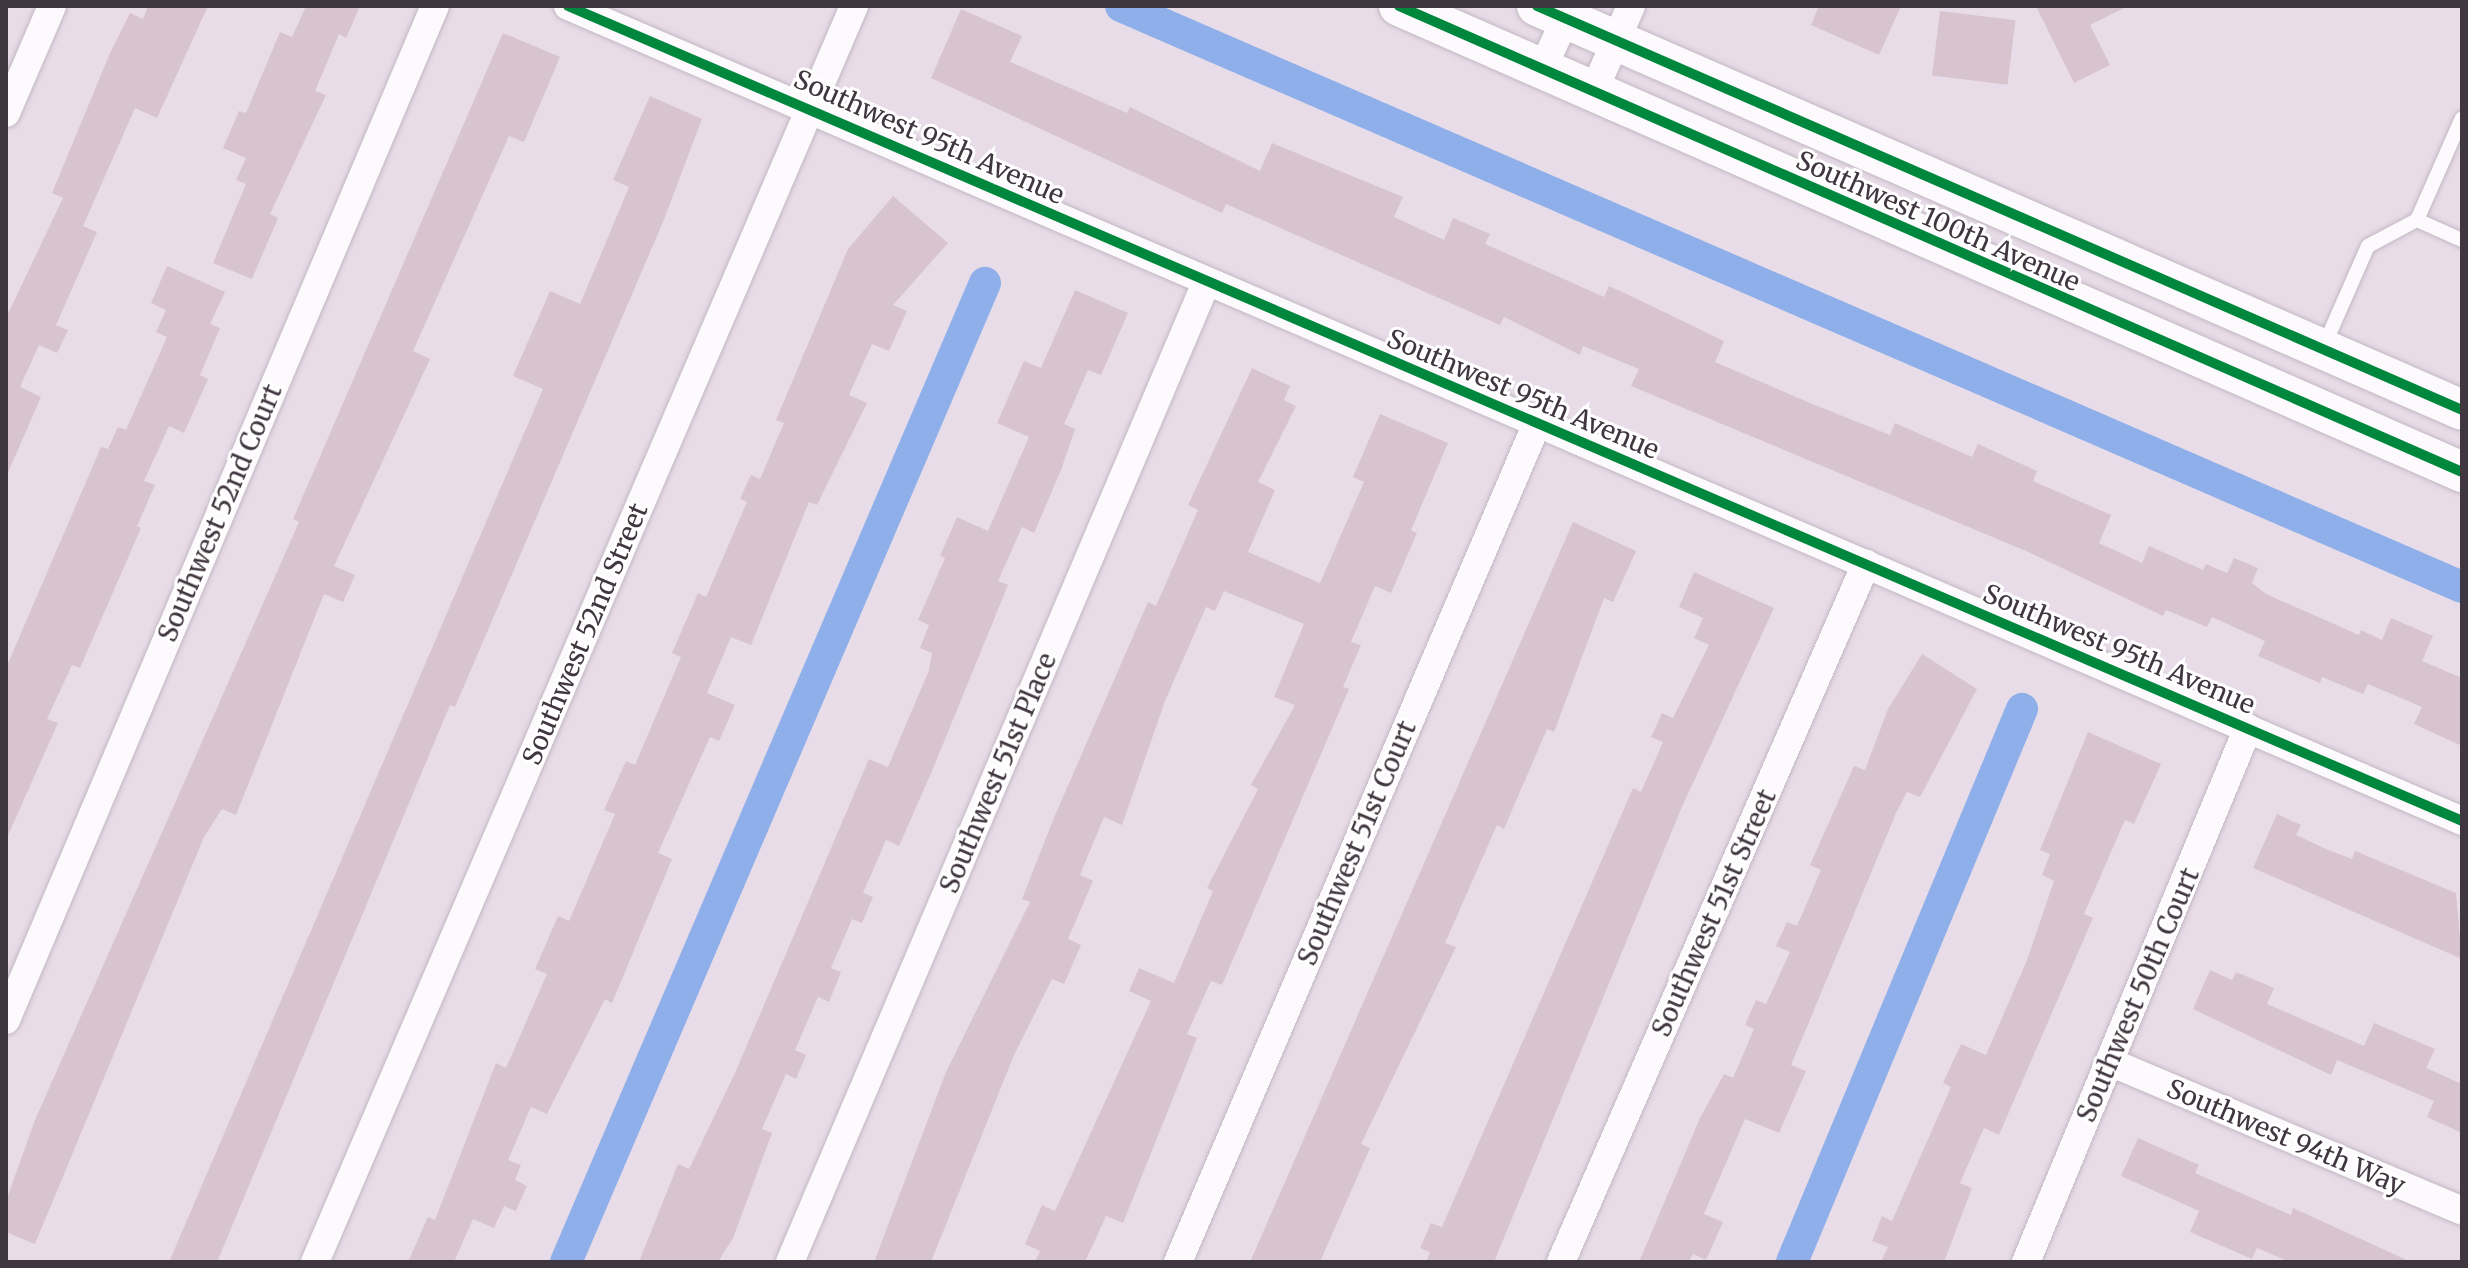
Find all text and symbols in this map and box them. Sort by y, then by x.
street label: Southwest 95th Avenue [789,63,1069,211]
street label: Southwest 100th Avenue [1791,144,2085,298]
street label: Southwest 95th Avenue [1382,323,1664,465]
street label: Southwest 52nd Court [152,380,288,646]
street label: Southwest 52nd Street [516,498,654,770]
street label: Southwest 95th Avenue [1978,578,2260,720]
street label: Southwest 51st Place [933,648,1063,898]
street label: Southwest 51st Court [1291,716,1423,970]
street label: Southwest 51st Street [1645,785,1783,1041]
street label: Southwest 50th Court [2070,863,2206,1127]
street label: Southwest 94th Way [2162,1073,2410,1201]

